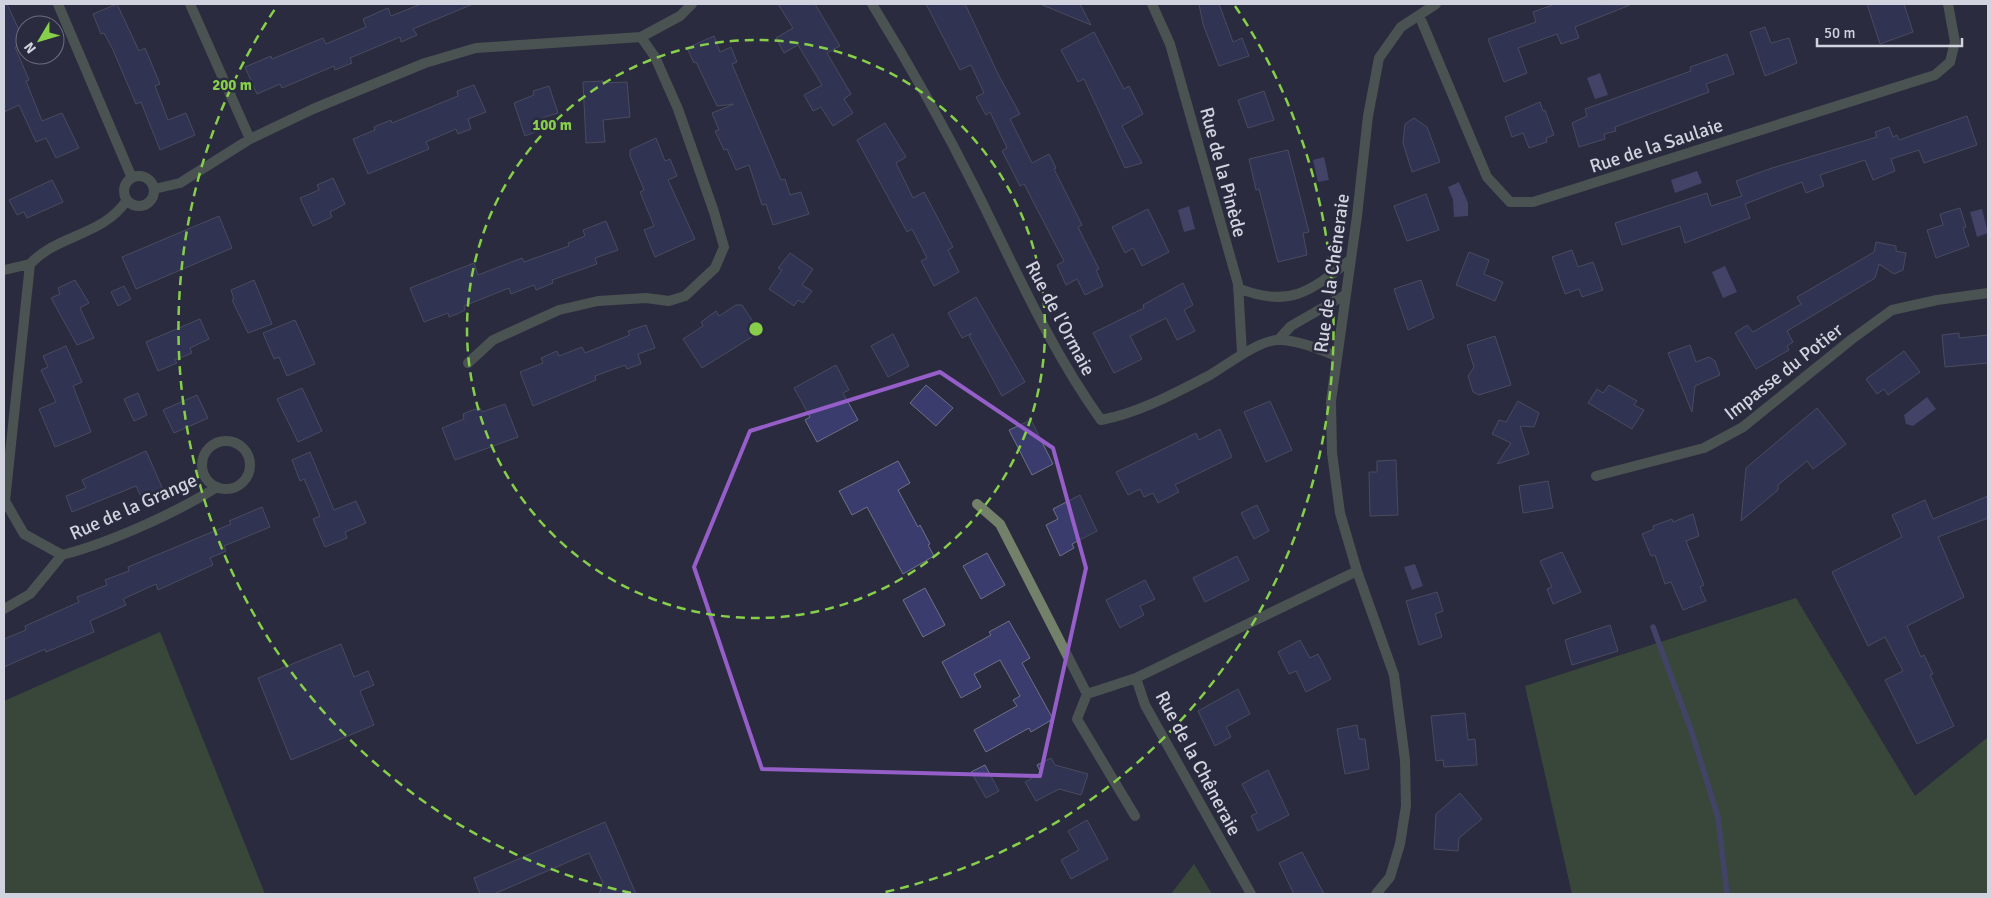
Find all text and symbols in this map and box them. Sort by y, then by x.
north arrow [15,15,65,65]
scale bar [1817,15,1962,47]
text: 50 m [1824,24,1855,42]
text: N [20,39,40,57]
text: 200 m [212,76,252,94]
street label: Rue de la Pinède [1194,105,1252,240]
street label: Rue de la Saulaie [1587,113,1726,179]
text: 100 m [532,116,572,134]
street label: Rue de la Chêneraie [1309,192,1355,354]
street label: Rue de l'Ormaie [1020,257,1100,380]
street label: Impasse du Potier [1720,318,1848,426]
centre of rings [747,320,765,338]
street label: Rue de la Grange [66,468,201,546]
street label: Rue de la Chêneraie [1150,687,1246,840]

